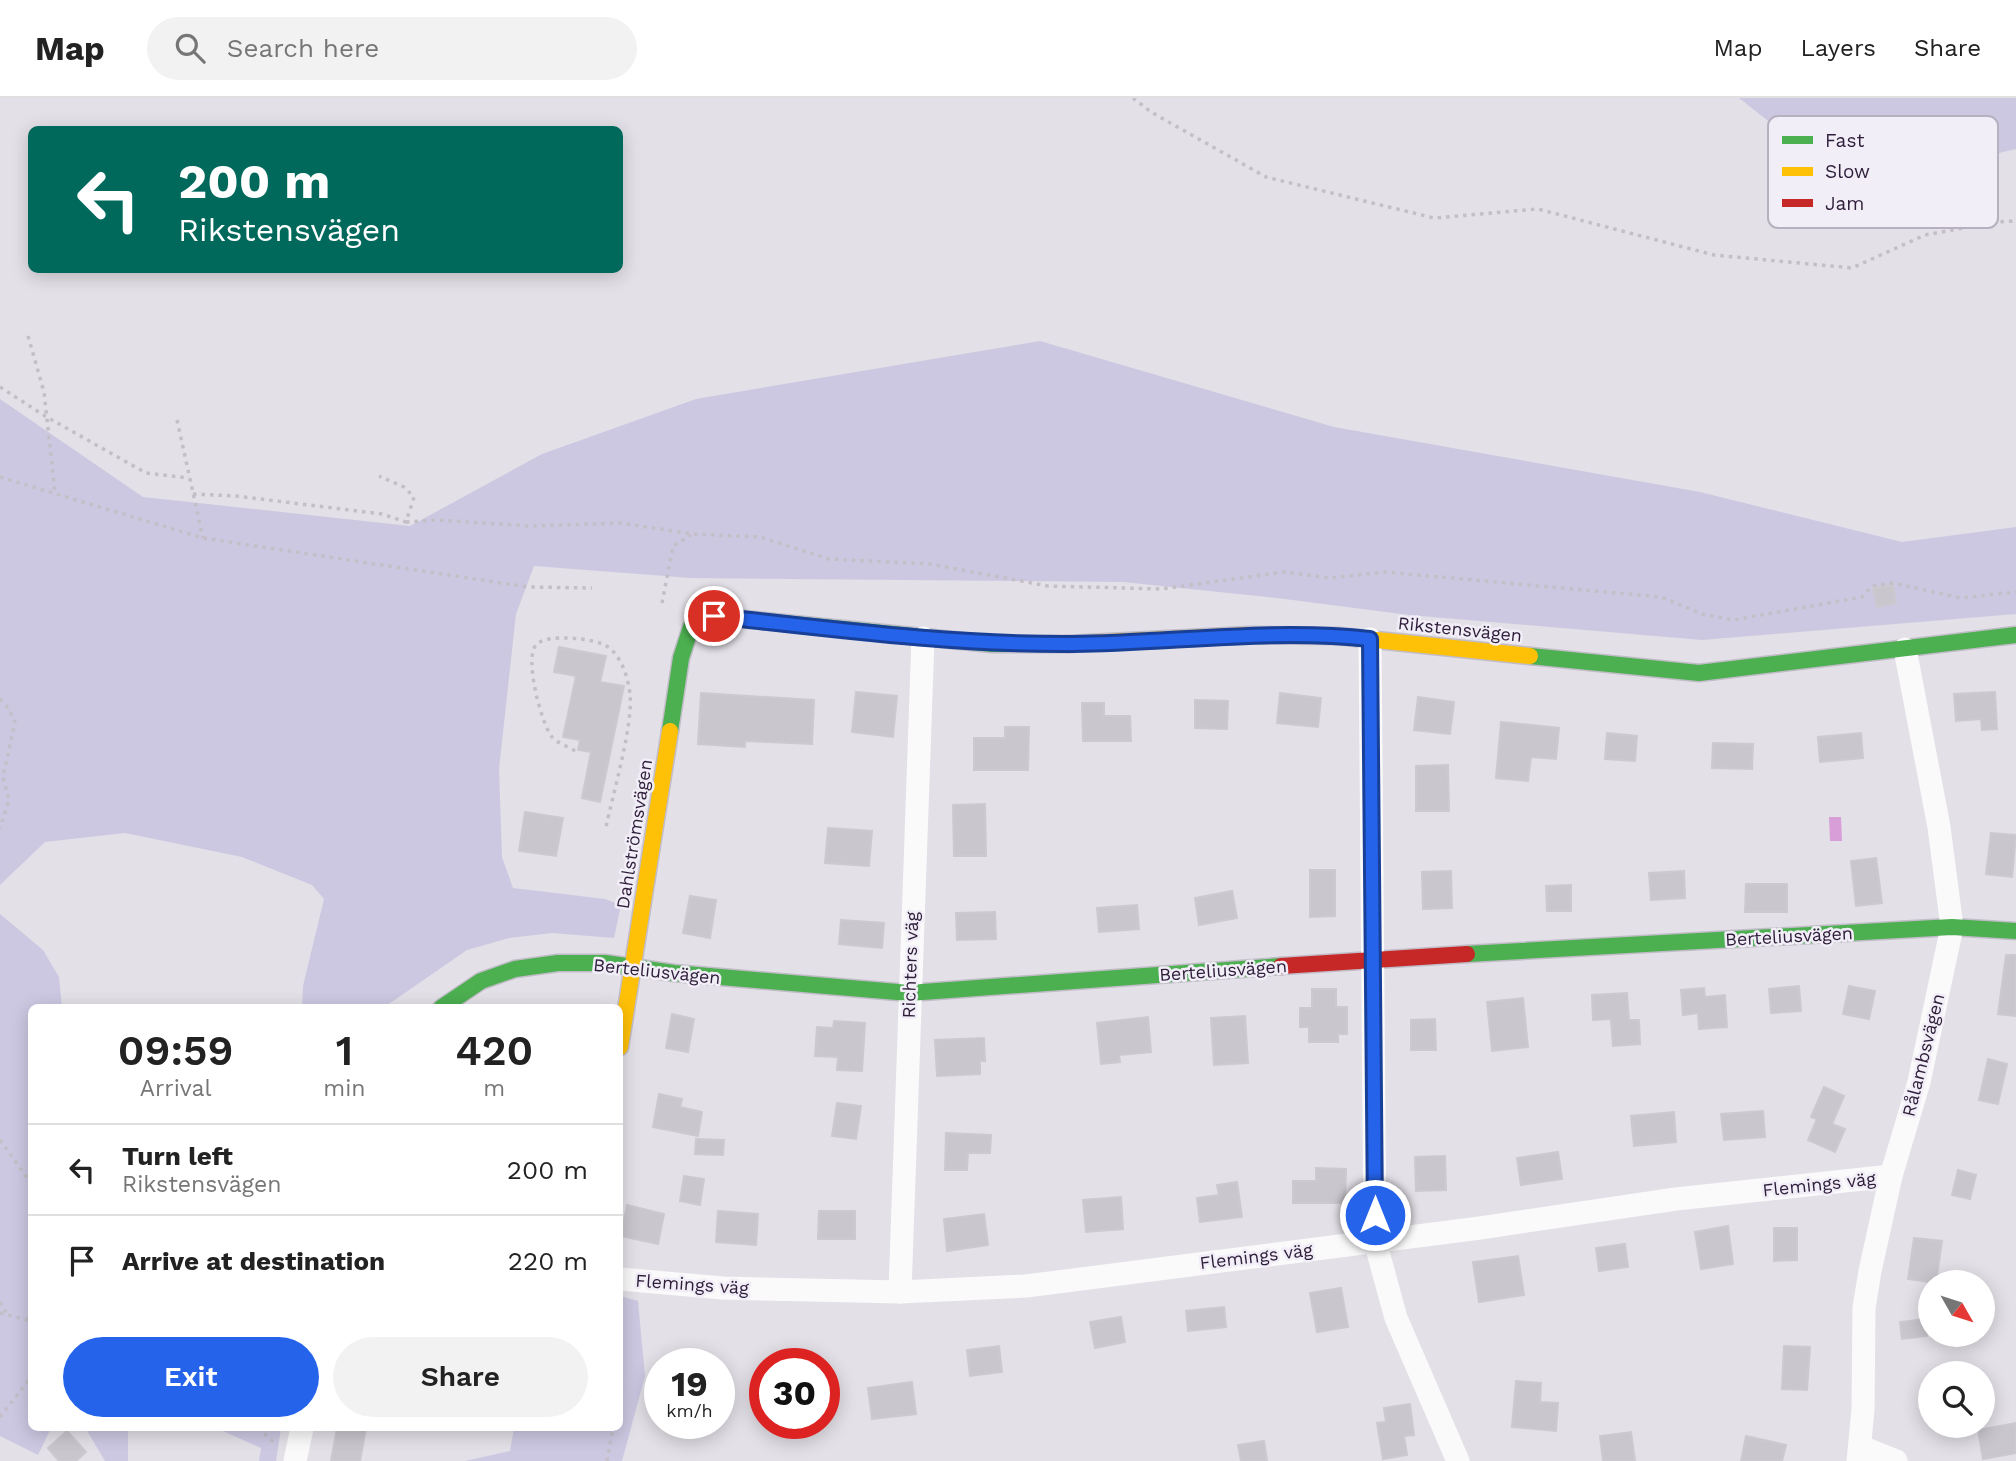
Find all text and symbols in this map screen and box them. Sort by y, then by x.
search box [147,17,637,80]
text: Map [35,29,105,68]
icon: search [171,29,209,67]
text: Search here [227,33,379,63]
text: Map [1714,34,1762,62]
text: Layers [1800,34,1876,62]
text: Share [1914,34,1981,62]
legend [1768,116,1998,228]
text: Fast [1825,129,1864,152]
text: 200 m [178,152,330,210]
icon: left [63,154,154,245]
text: Slow [1825,160,1870,183]
text: Jam [1825,192,1864,215]
text: Rikstensvägen [178,211,400,249]
pin [684,586,744,646]
icon: arrive [695,597,733,635]
street label: Rikstensvägen [1397,612,1523,646]
street label: Dahlströmsvägen [612,758,656,910]
street label: Richters väg [898,911,922,1019]
street label: Berteliusvägen [1725,922,1853,950]
street label: Berteliusvägen [592,954,722,988]
street label: Berteliusvägen [1158,955,1288,985]
street label: Rålambsvägen [1898,991,1948,1119]
text: 09:59 [118,1026,233,1075]
text: 1 [336,1026,353,1075]
text: 420 [455,1026,533,1075]
text: Arrival [140,1075,212,1102]
text: min [323,1075,366,1102]
text: m [483,1075,505,1102]
text: Turn left [122,1141,233,1171]
icon: left [63,1151,101,1189]
text: 200 m [507,1155,588,1185]
street label: Flemings väg [1761,1168,1877,1200]
text: Rikstensvägen [122,1171,282,1198]
position arrow [1338,1178,1412,1252]
street label: Flemings väg [1198,1239,1314,1273]
icon: arrive [63,1242,101,1280]
text: Arrive at destination [122,1246,385,1276]
text: 220 m [508,1246,588,1276]
street label: Flemings väg [635,1270,750,1298]
north arrow [1918,1270,1995,1348]
map controls [1918,1270,1995,1438]
button: Exit [63,1337,319,1417]
button: Share [333,1337,588,1417]
speed limit sign: 30 [749,1348,840,1439]
button: search [1918,1361,1995,1438]
text: 19 [671,1363,708,1405]
text: km/h [666,1400,713,1421]

